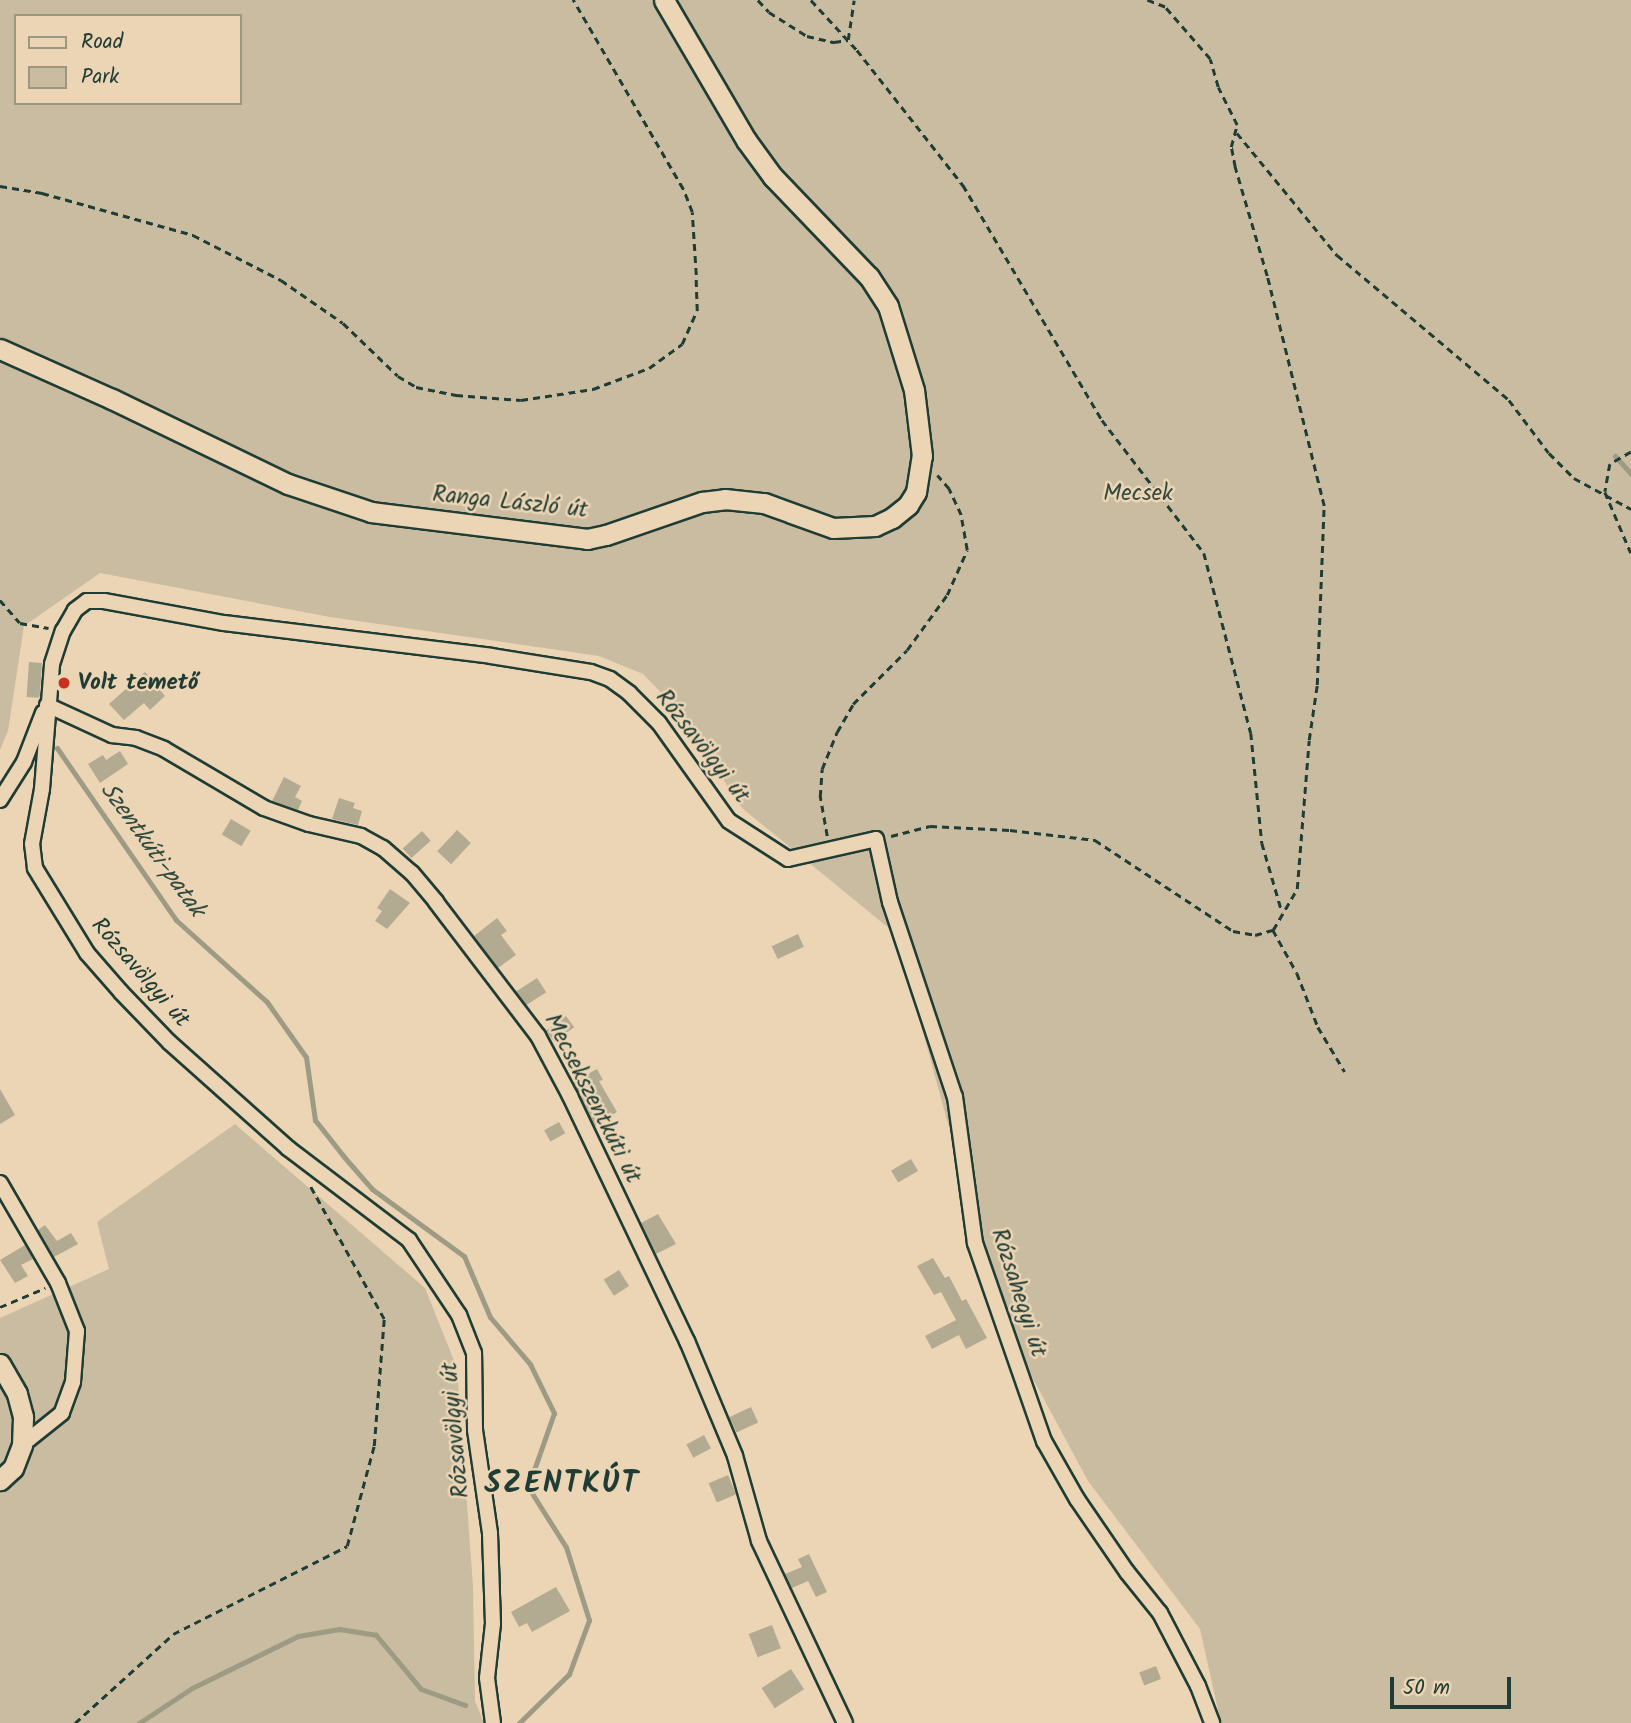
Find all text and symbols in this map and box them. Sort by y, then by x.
legend [14,14,242,105]
text: Road [81,26,123,59]
text: Park [81,61,119,94]
park label: Mecsek [1103,480,1173,508]
street label: Ranga László út [431,481,589,525]
place label: Volt temető [78,669,198,697]
marker: Volt temető [56,675,72,691]
street label: Rózsavölgyi út [649,685,755,809]
water label: Szentkúti-patak [93,777,211,923]
street label: Rózsavölgyi út [85,912,195,1034]
street label: Mecsekszentkúti út [537,1010,647,1188]
street label: Rózsahegyi út [984,1225,1052,1361]
street label: Rózsavölgyi út [436,1361,476,1499]
district label: SZENTKÚT [485,1466,639,1502]
scale bar [1393,1664,1514,1708]
text: 50 m [1403,1672,1450,1705]

